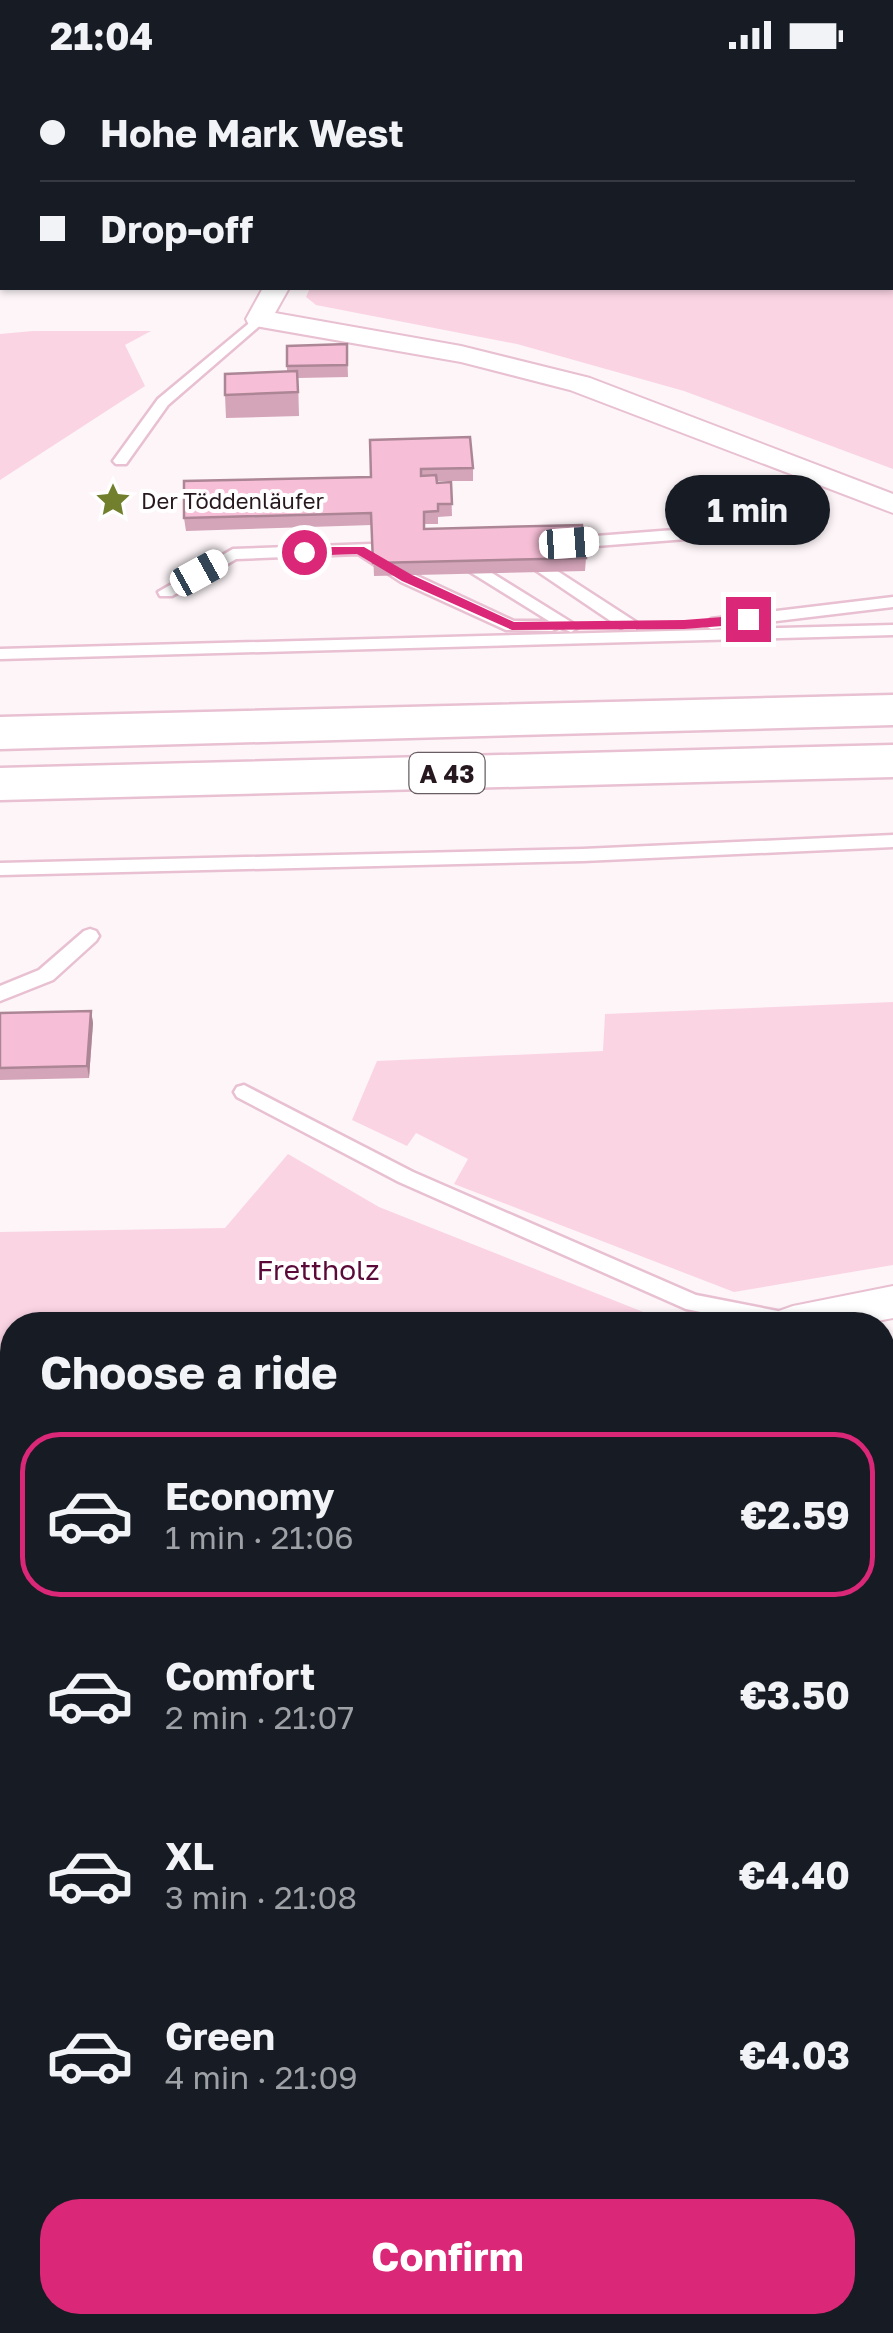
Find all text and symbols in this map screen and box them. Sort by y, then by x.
text: 21:04 [50,13,153,58]
text: Hohe Mark West [100,110,404,155]
text: Drop-off [100,206,253,251]
callout: 1 min [666,474,830,544]
place icon: Der Töddenläufer [94,481,132,519]
place label: Der Töddenläufer [141,487,324,514]
text: 1 min [707,491,788,529]
car [538,526,600,560]
route start [282,530,327,575]
car [165,545,233,601]
route end [726,597,771,642]
road number: A 43 [410,753,484,793]
park label: Frettholz [256,1253,380,1286]
text: Choose a ride [40,1345,338,1399]
icon: car [45,1470,135,1560]
text: Economy [165,1473,334,1518]
text: €2.59 [741,1492,850,1537]
text: 1 min · 21:06 [165,1518,354,1556]
icon: car [45,1650,135,1740]
text: Comfort [165,1653,315,1698]
text: €3.50 [740,1672,850,1717]
text: 2 min · 21:07 [165,1698,354,1736]
icon: car [45,1830,135,1920]
text: XL [165,1833,214,1878]
text: €4.40 [739,1852,850,1897]
text: 3 min · 21:08 [165,1878,357,1916]
icon: car [45,2010,135,2100]
text: Green [165,2013,275,2058]
text: €4.03 [739,2032,850,2077]
text: 4 min · 21:09 [165,2058,358,2096]
button: Confirm [40,2199,855,2314]

